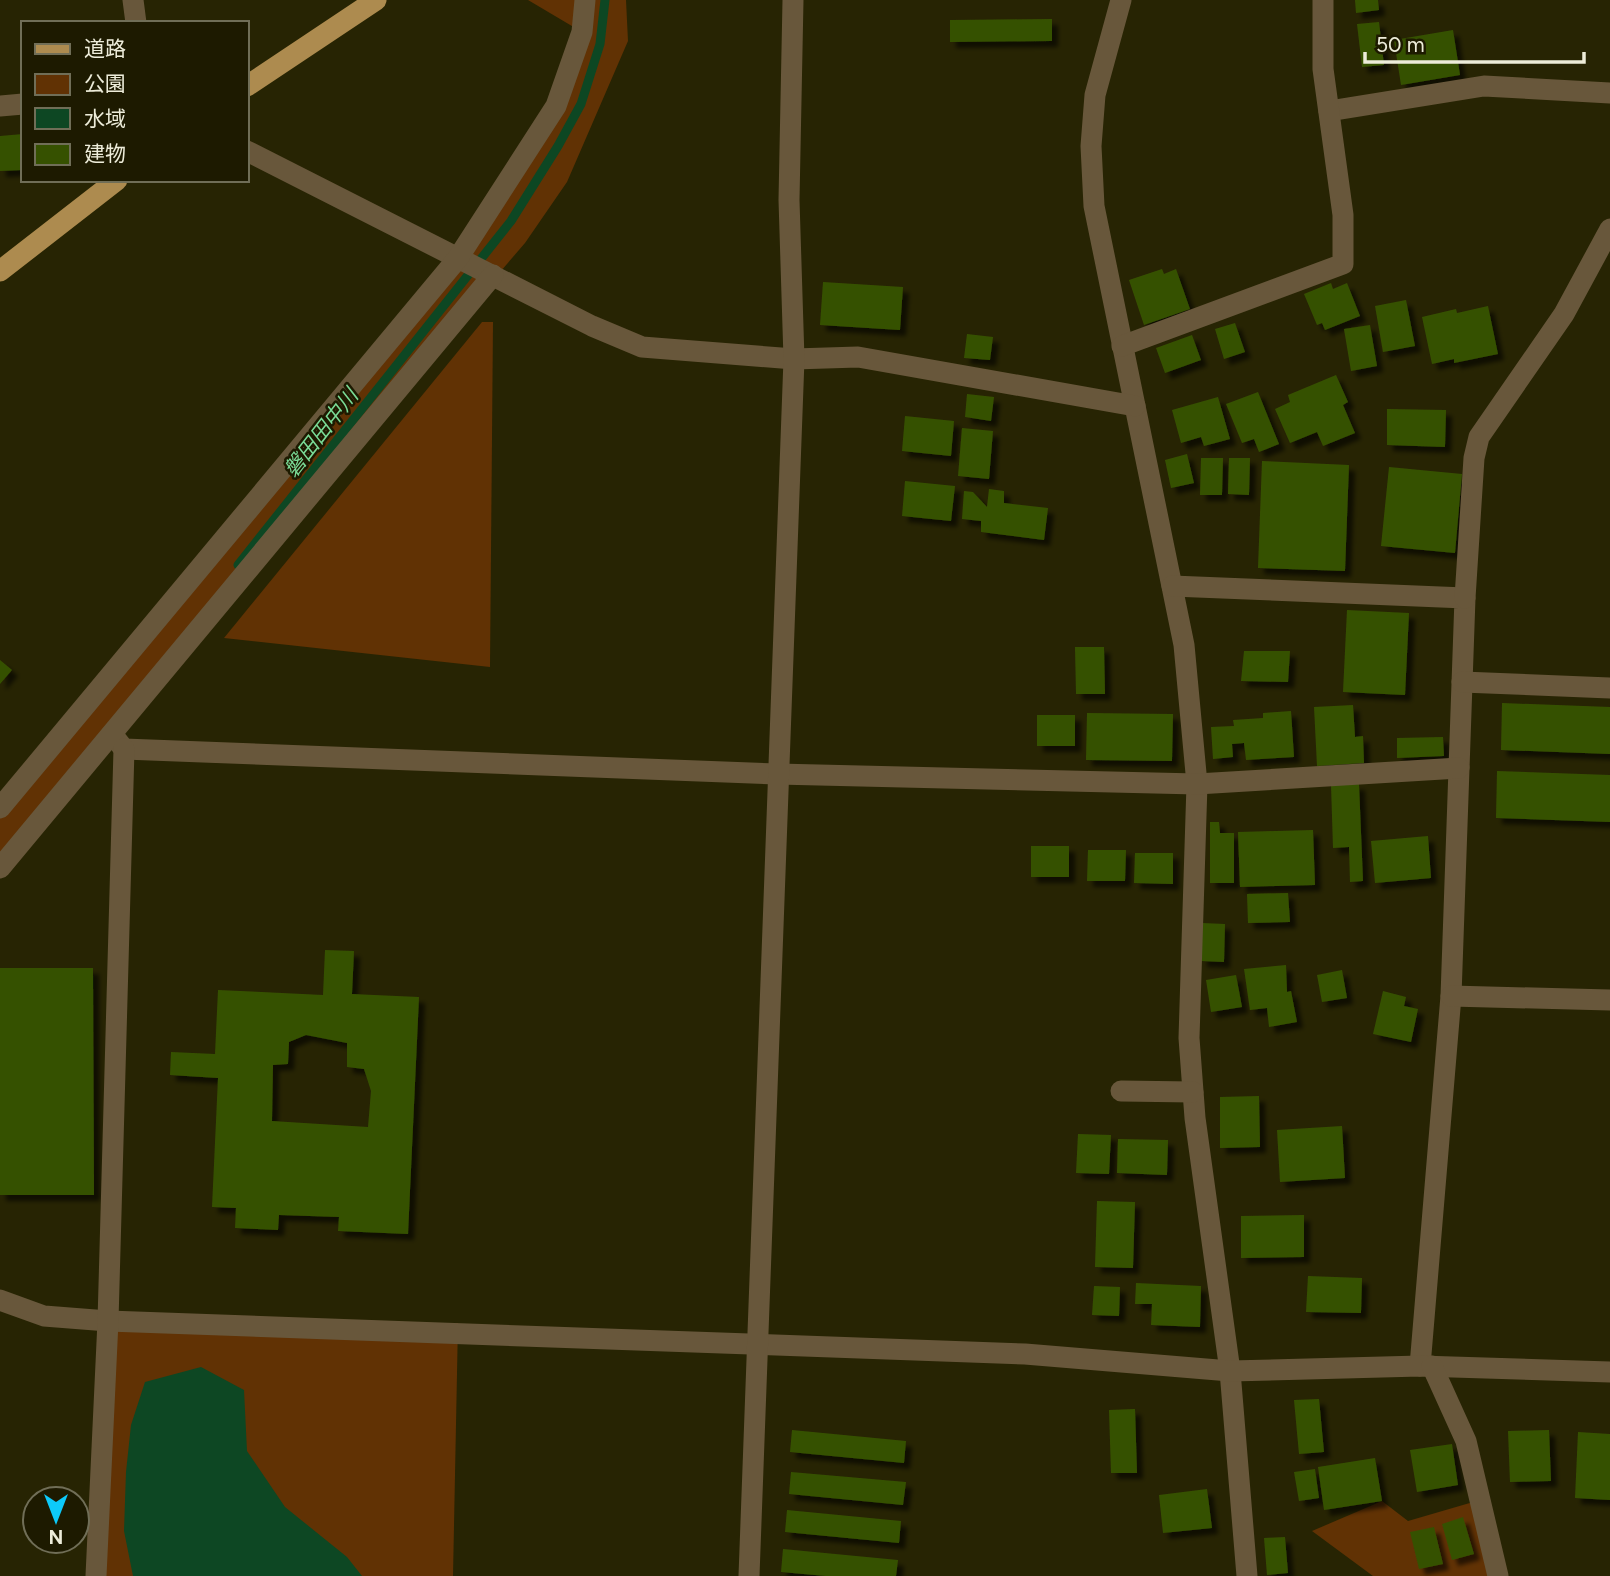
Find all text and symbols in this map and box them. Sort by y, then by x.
legend [21,21,248,182]
scale bar [1365,21,1584,65]
text: 50 m [1376,32,1425,57]
text: 道路 [84,36,126,61]
text: 公園 [84,71,126,96]
text: 水域 [84,106,126,131]
text: 建物 [84,141,126,166]
water label: 磐田田中川 [278,382,364,482]
north arrow [21,1485,91,1555]
text: N [49,1525,63,1548]

